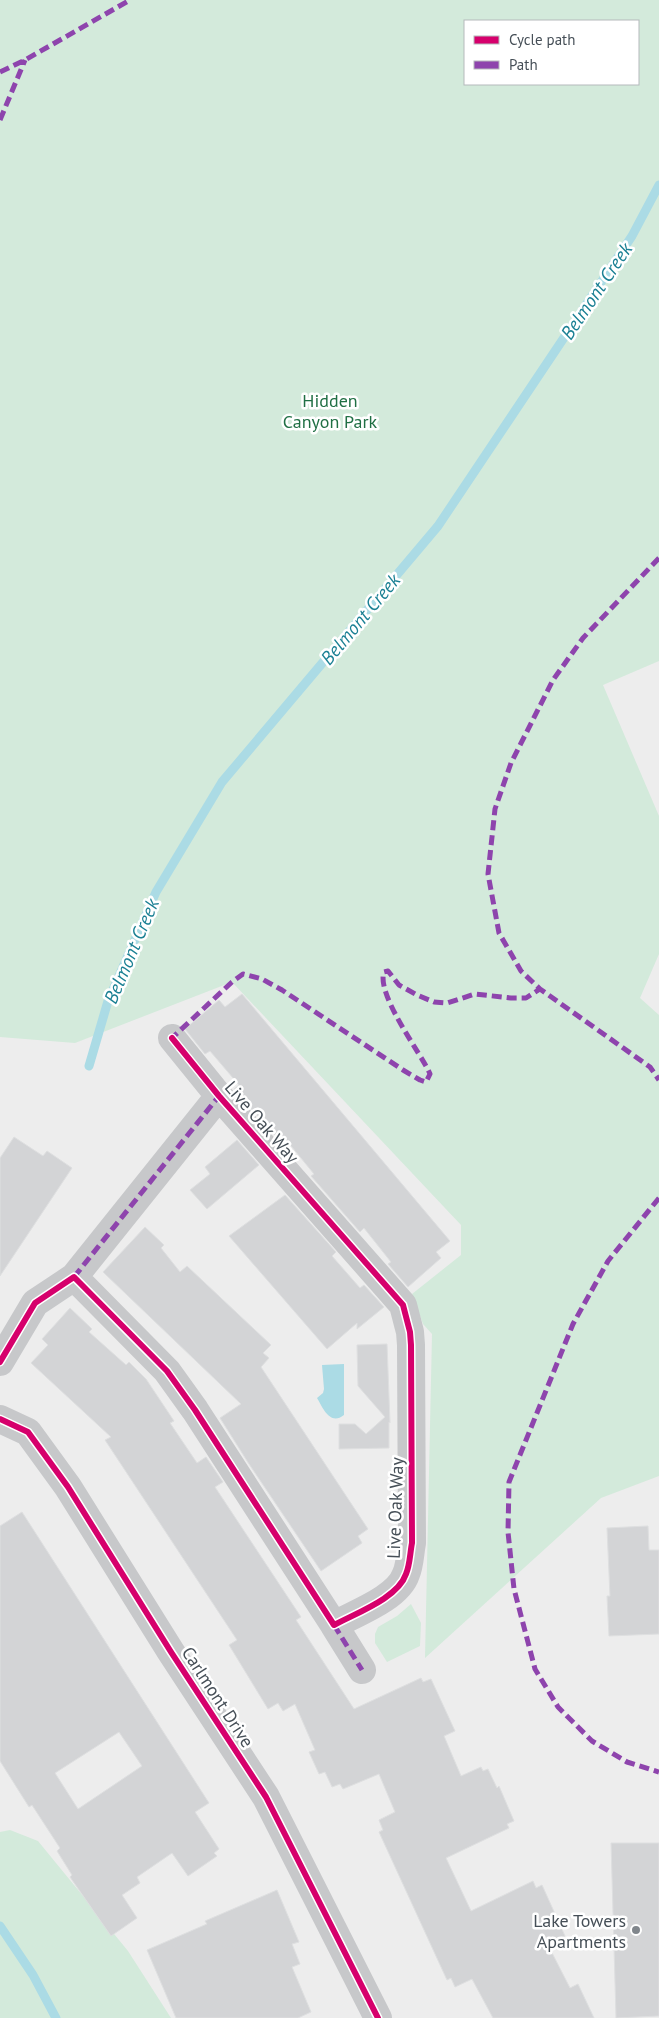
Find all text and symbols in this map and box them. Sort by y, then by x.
legend [464,20,639,85]
text: Cycle path [509,30,575,49]
text: Path [509,55,538,74]
water label: Belmont Creek [555,237,638,344]
park label: Hidden Canyon Park [283,389,378,433]
water label: Belmont Creek [315,567,406,669]
water label: Belmont Creek [98,894,164,1007]
street label: Live Oak Way [220,1076,304,1168]
street label: Live Oak Way [382,1456,408,1559]
street label: Carlmont Drive [177,1642,259,1752]
place label: Lake Towers Apartments [533,1909,626,1953]
marker: Lake Towers Apartments [630,1924,642,1936]

